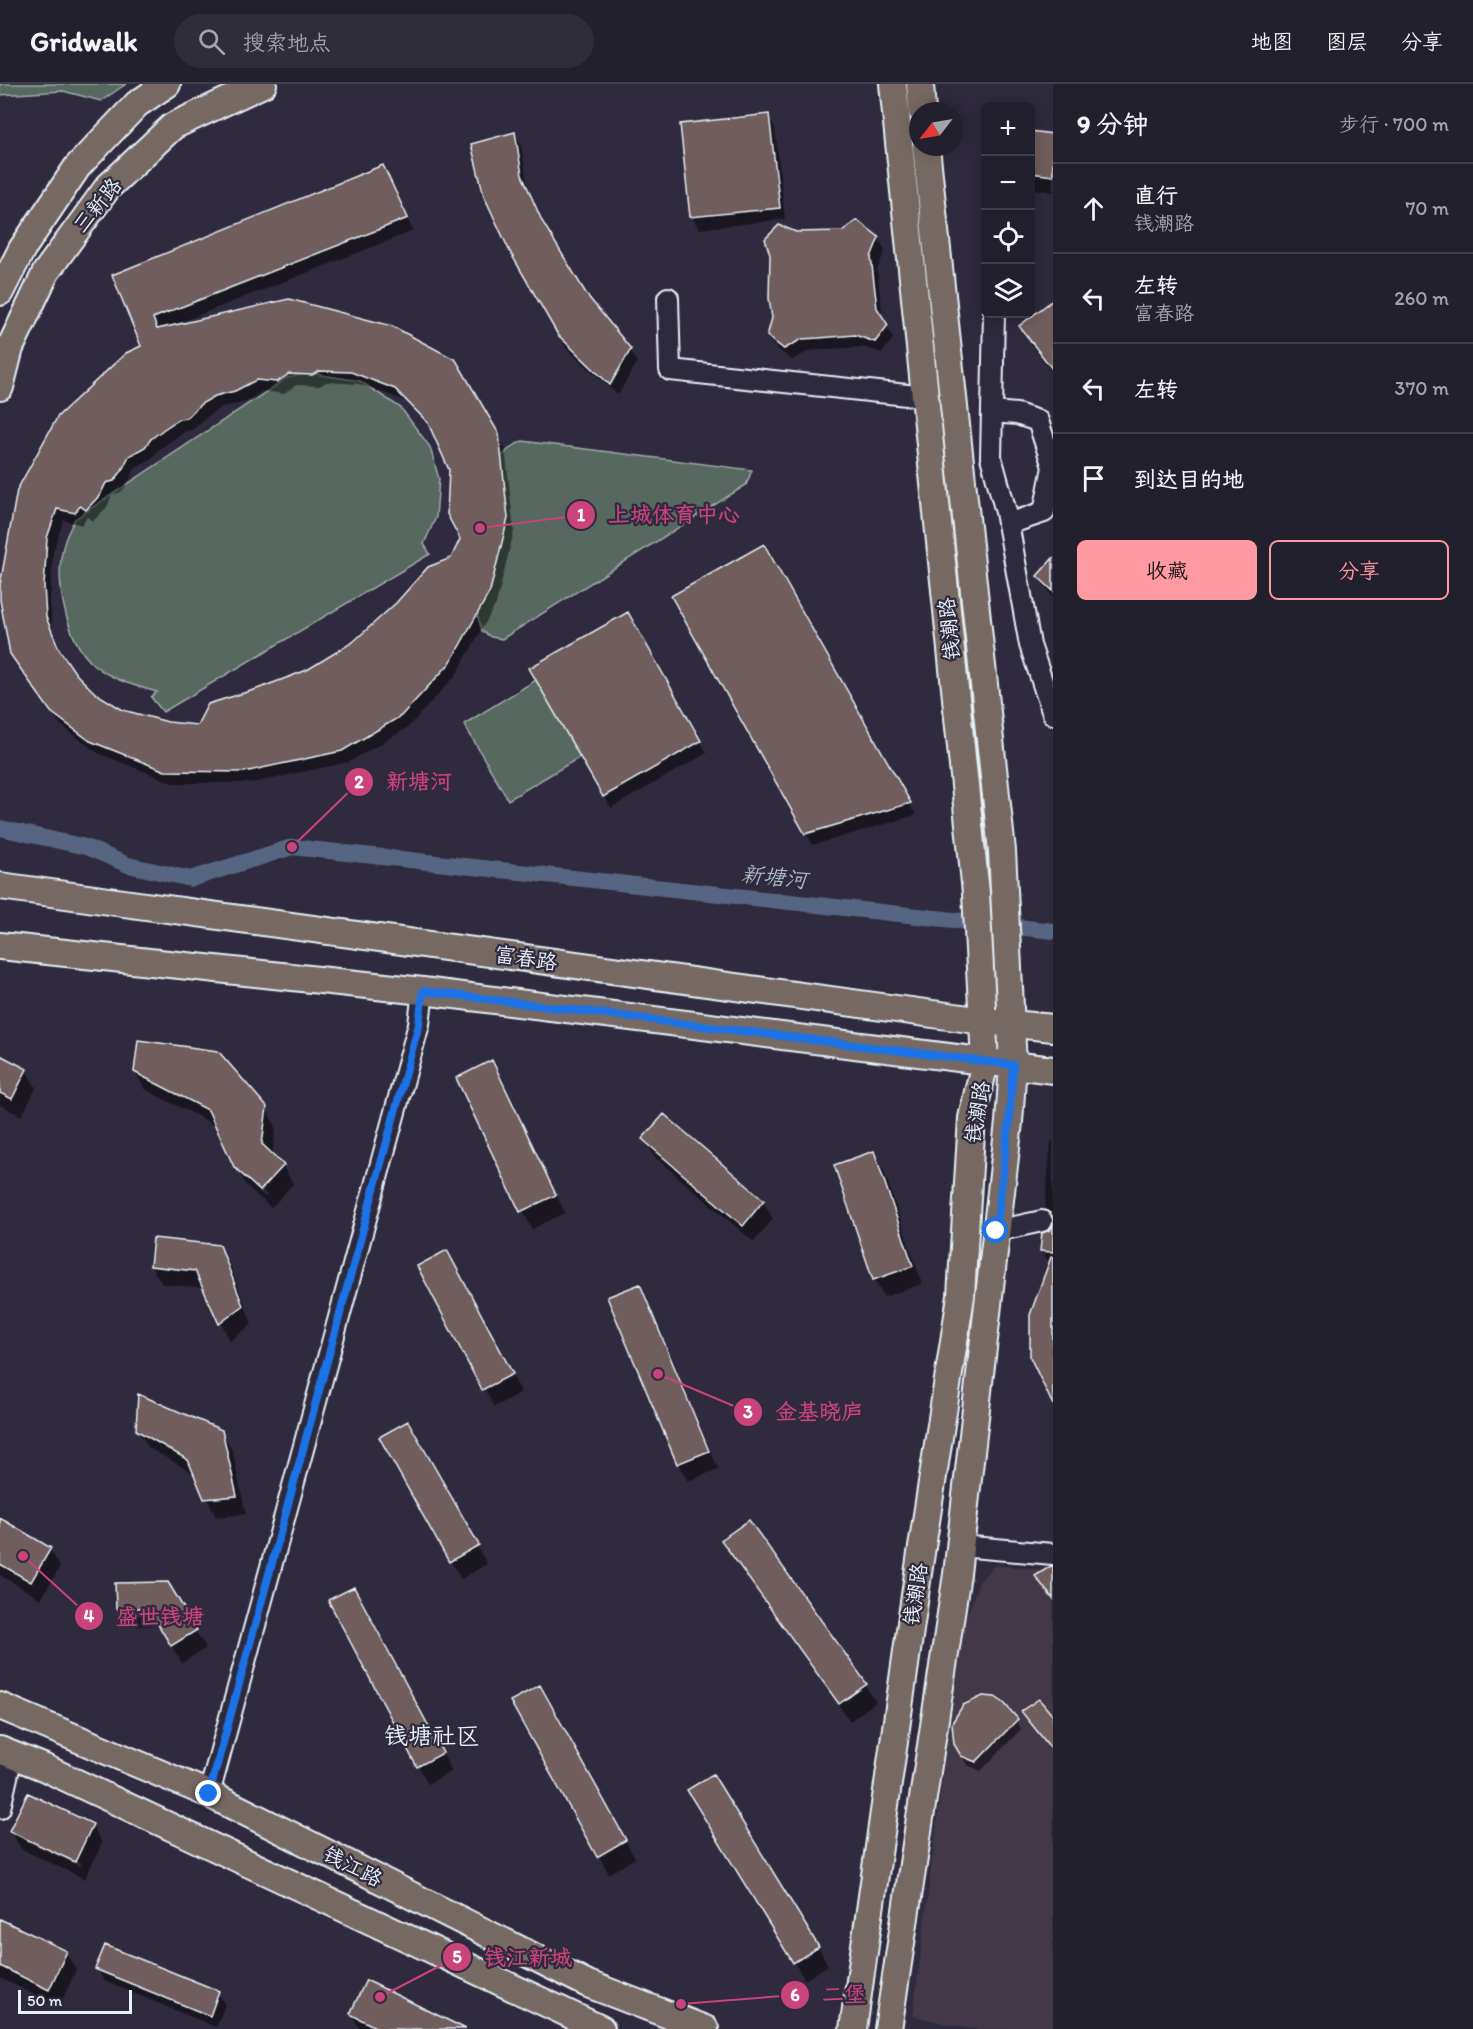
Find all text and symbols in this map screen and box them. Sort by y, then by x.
search box [174,14,594,68]
text: Gridwalk [30,24,138,58]
icon: search [195,25,228,58]
text: 搜索地点 [243,29,331,56]
text: 地图 [1251,29,1293,54]
text: 图层 [1326,29,1368,54]
text: 分享 [1401,29,1443,54]
north arrow [909,102,963,156]
map controls [981,102,1035,318]
button: + [981,102,1035,156]
text: 9 分钟 [1077,108,1148,140]
text: 步行 · 700 m [1339,112,1449,136]
button: − [981,156,1035,210]
street label: 三新路 [67,173,127,237]
text: 直行 [1134,182,1178,209]
icon: ahead [1077,192,1110,225]
text: 70 m [1405,196,1449,220]
button: locate [981,210,1035,264]
text: 钱潮路 [1134,211,1194,235]
button: layers [981,264,1035,318]
text: 左转 [1134,272,1178,299]
icon: left [1077,282,1110,315]
text: 260 m [1394,286,1449,310]
text: 富春路 [1134,301,1194,325]
icon: left [1077,372,1110,405]
text: 左转 [1134,376,1178,403]
text: 370 m [1395,376,1449,400]
icon: arrive [1077,462,1110,495]
text: 到达目的地 [1134,466,1244,493]
callout: 上城体育中心 [566,495,752,535]
text: 上城体育中心 [608,501,740,528]
text: 1 [577,504,586,526]
button: 收藏 [1077,540,1257,600]
button: 分享 [1269,540,1449,600]
street label: 钱潮路 [933,596,965,662]
callout: 新塘河 [344,762,464,802]
text: 新塘河 [386,768,452,795]
text: 2 [354,771,364,793]
water label: 新塘河 [740,860,811,894]
street label: 富春路 [493,941,559,975]
street label: 钱潮路 [960,1079,994,1145]
route start [982,1217,1008,1243]
callout: 金基晓庐 [733,1392,875,1432]
text: 金基晓庐 [775,1398,863,1425]
text: 3 [743,1401,753,1423]
street label: 钱潮路 [898,1561,932,1627]
callout: 盛世钱塘 [74,1596,216,1636]
text: 盛世钱塘 [116,1603,204,1630]
text: 4 [84,1605,95,1627]
district label: 钱塘社区 [384,1721,480,1750]
route end [195,1780,221,1806]
street label: 钱江路 [319,1841,387,1891]
callout: 钱江新城 [442,1937,584,1977]
text: 钱江新城 [484,1944,572,1971]
text: 5 [452,1946,462,1968]
callout: 二堡 [780,1975,878,2015]
text: 二堡 [822,1981,866,2008]
text: 6 [790,1984,800,2006]
scale bar [18,1987,132,2014]
text: 50 m [27,1991,62,2010]

